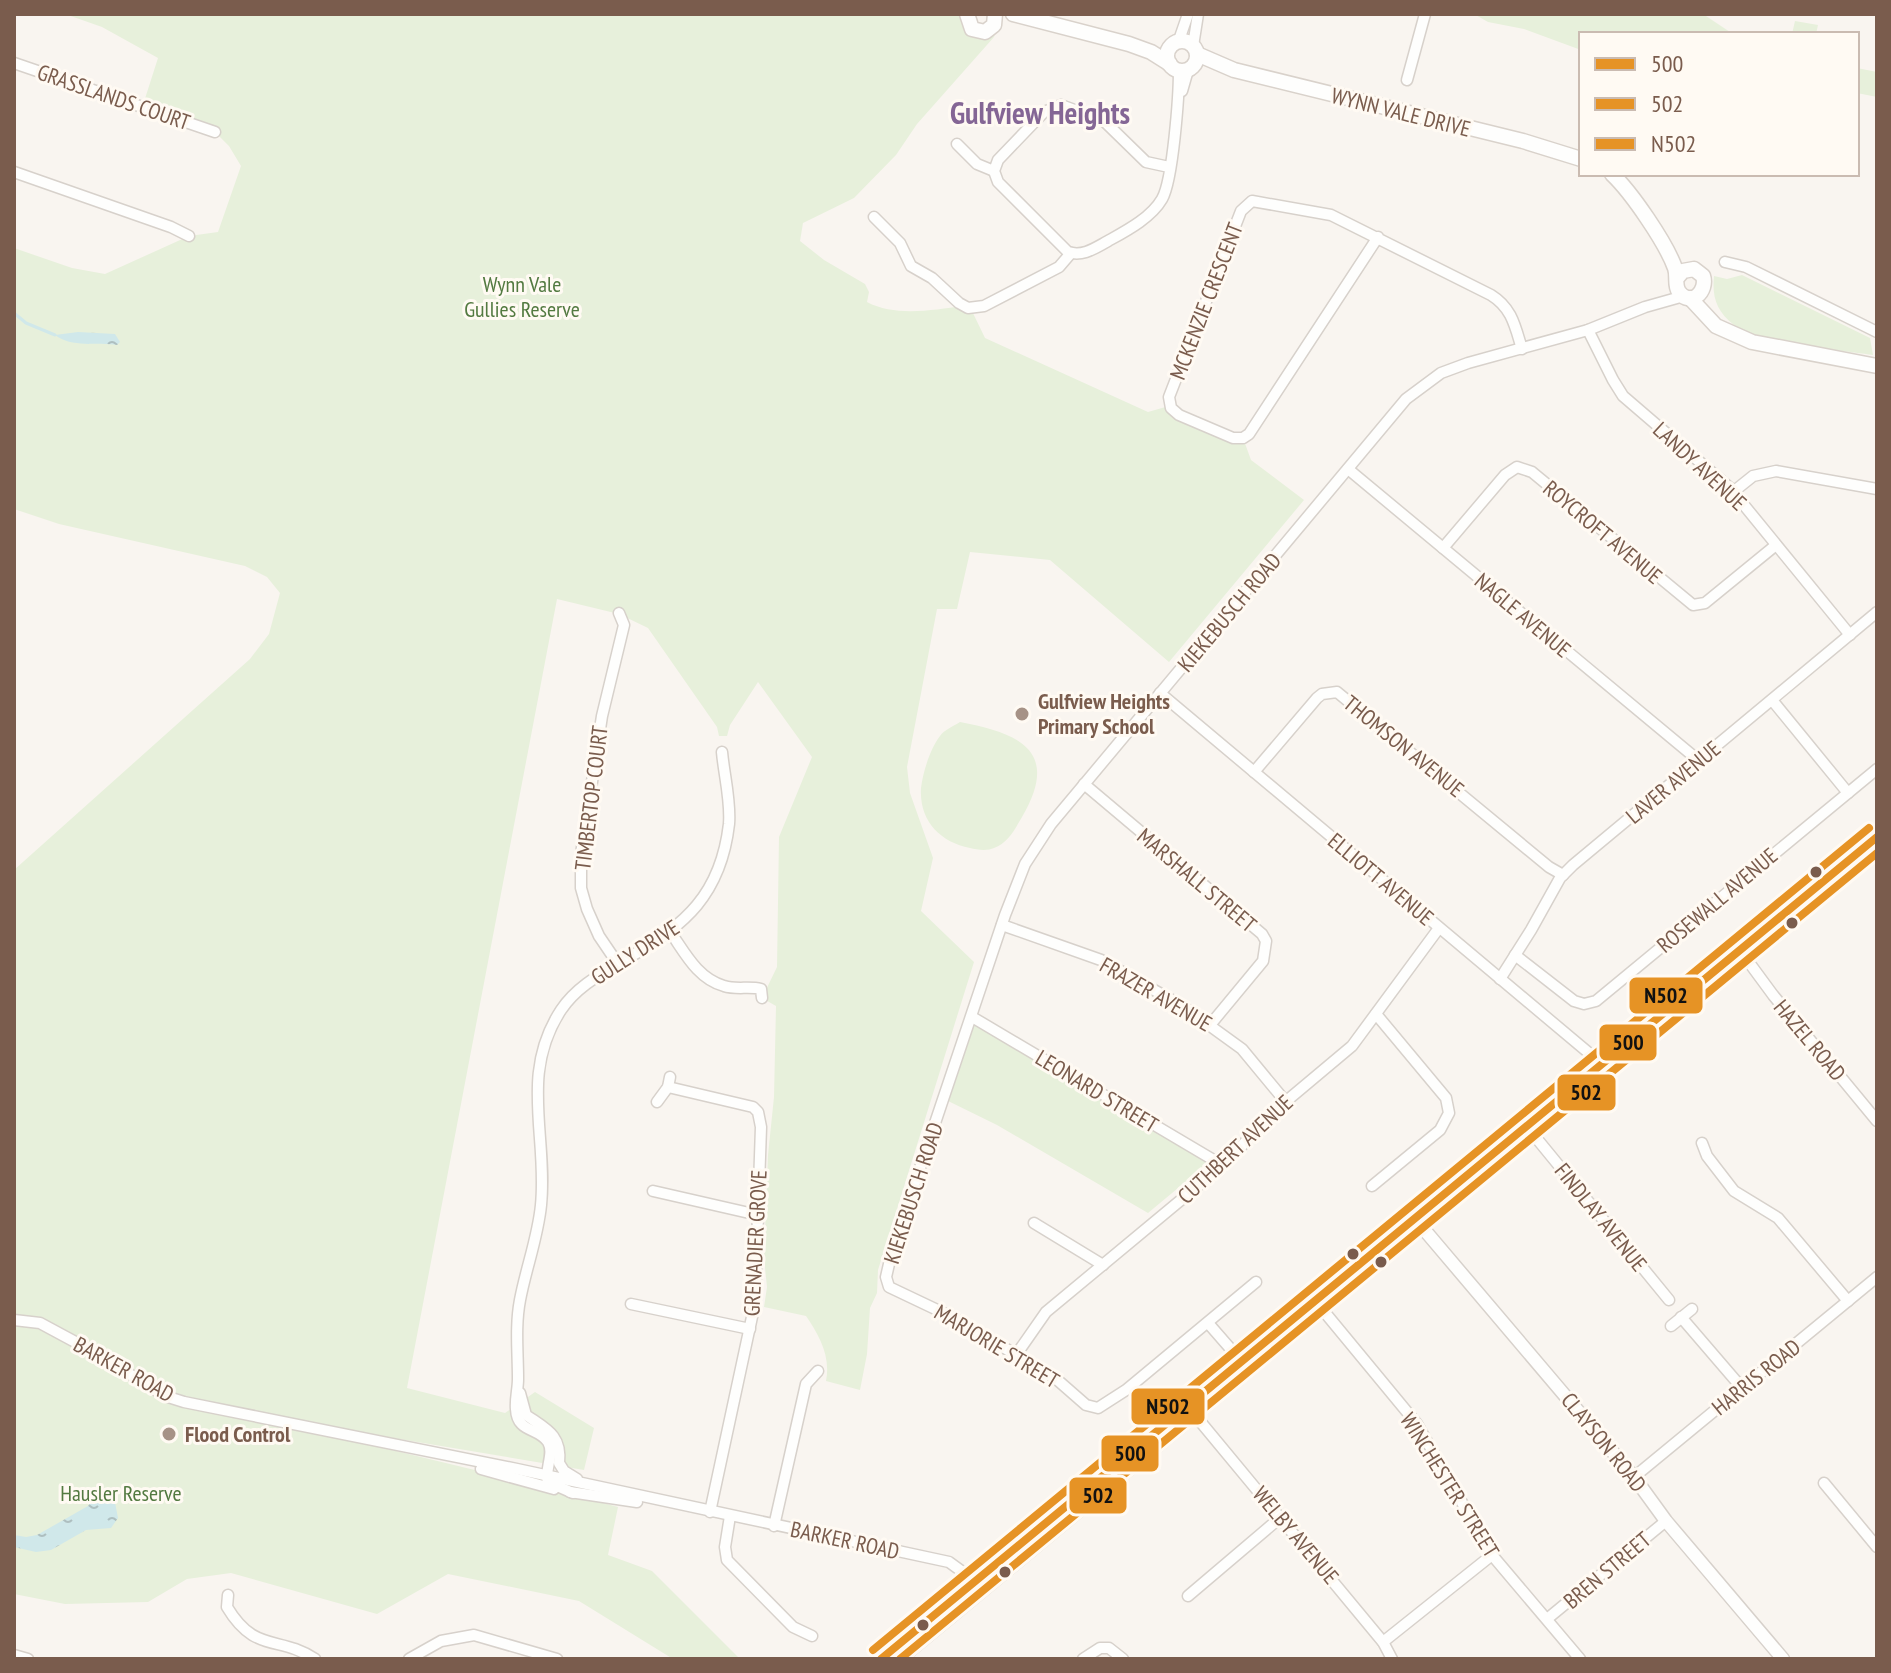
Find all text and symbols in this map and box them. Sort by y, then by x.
legend [1579,32,1859,176]
text: 500 [1651,48,1683,79]
street label: GRASSLANDS COURT [34,58,194,136]
street label: WYNN VALE DRIVE [1329,81,1473,143]
text: 502 [1651,88,1683,119]
district label: Gulfview Heights [950,93,1130,132]
text: N502 [1651,128,1696,159]
street label: MCKENZIE CRESCENT [1163,218,1249,383]
park label: Wynn Vale Gullies Reserve [464,270,580,323]
street label: LANDY AVENUE [1647,416,1753,516]
street label: ROYCROFT AVENUE [1538,474,1668,590]
street label: KIEKEBUSCH ROAD [1171,547,1287,677]
street label: NAGLE AVENUE [1469,567,1577,663]
place label: Gulfview Heights Primary School [1038,687,1170,740]
street label: THOMSON AVENUE [1338,689,1470,803]
marker: Gulfview Heights Primary School [1013,705,1031,723]
street label: TIMBERTOP COURT [568,724,614,872]
street label: LAVER AVENUE [1620,734,1726,830]
street label: MARSHALL STREET [1132,822,1263,938]
street label: ELLIOTT AVENUE [1322,827,1440,931]
street label: ROSEWALL AVENUE [1651,841,1783,959]
unlabelled marker [1808,864,1824,880]
street label: GULLY DRIVE [586,913,684,991]
unlabelled marker [1784,915,1800,931]
street label: FRAZER AVENUE [1095,951,1217,1037]
line badge: N502 [1628,976,1704,1015]
text: N502 [1644,981,1688,1009]
street label: HAZEL ROAD [1768,994,1852,1086]
line badge: 500 [1598,1023,1658,1062]
text: 500 [1612,1028,1644,1056]
street label: LEONARD STREET [1031,1043,1164,1139]
line badge: 502 [1556,1073,1617,1112]
text: 502 [1570,1078,1602,1106]
street label: CUTHBERT AVENUE [1171,1088,1299,1210]
street label: KIEKEBUSCH ROAD [877,1119,949,1267]
street label: FINDLAY AVENUE [1549,1157,1653,1277]
street label: GRENADIER GROVE [737,1169,773,1317]
unlabelled marker [1345,1246,1361,1262]
unlabelled marker [1373,1254,1389,1270]
street label: MARJORIE STREET [929,1298,1065,1394]
street label: BARKER ROAD [69,1330,179,1408]
street label: HARRIS ROAD [1706,1333,1806,1421]
line badge: N502 [1130,1387,1206,1426]
street label: CLAYSON ROAD [1555,1387,1653,1497]
text: N502 [1146,1392,1190,1420]
street label: WINCHESTER STREET [1394,1407,1506,1563]
place label: Flood Control [185,1420,291,1448]
marker: Flood Control [160,1425,178,1443]
line badge: 500 [1100,1434,1160,1473]
text: 500 [1114,1439,1146,1467]
line badge: 502 [1068,1476,1128,1515]
park label: Hausler Reserve [60,1479,182,1507]
street label: WELBY AVENUE [1247,1480,1345,1590]
text: 502 [1082,1481,1114,1509]
street label: BARKER ROAD [788,1515,902,1565]
street label: BREN STREET [1558,1525,1656,1615]
unlabelled marker [997,1564,1013,1580]
unlabelled marker [915,1617,931,1633]

